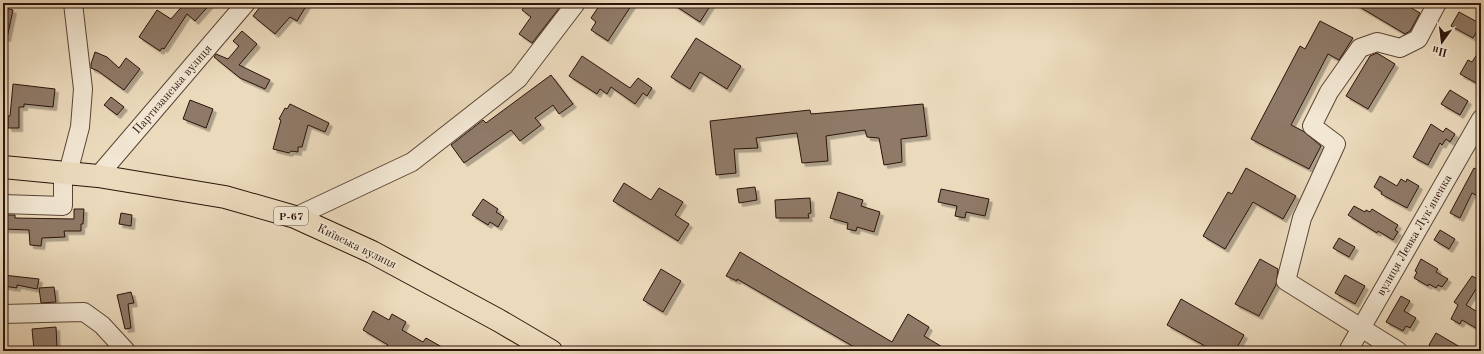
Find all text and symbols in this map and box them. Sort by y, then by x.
north arrow [1422,22,1462,62]
street label: Партизанська вулиця [131,43,215,137]
text: Пн [1431,43,1449,57]
street label: вулиця Левка Лук'яненка [1375,173,1454,298]
road number: Р-67 [274,207,308,225]
street label: Київська вулиця [315,223,398,271]

